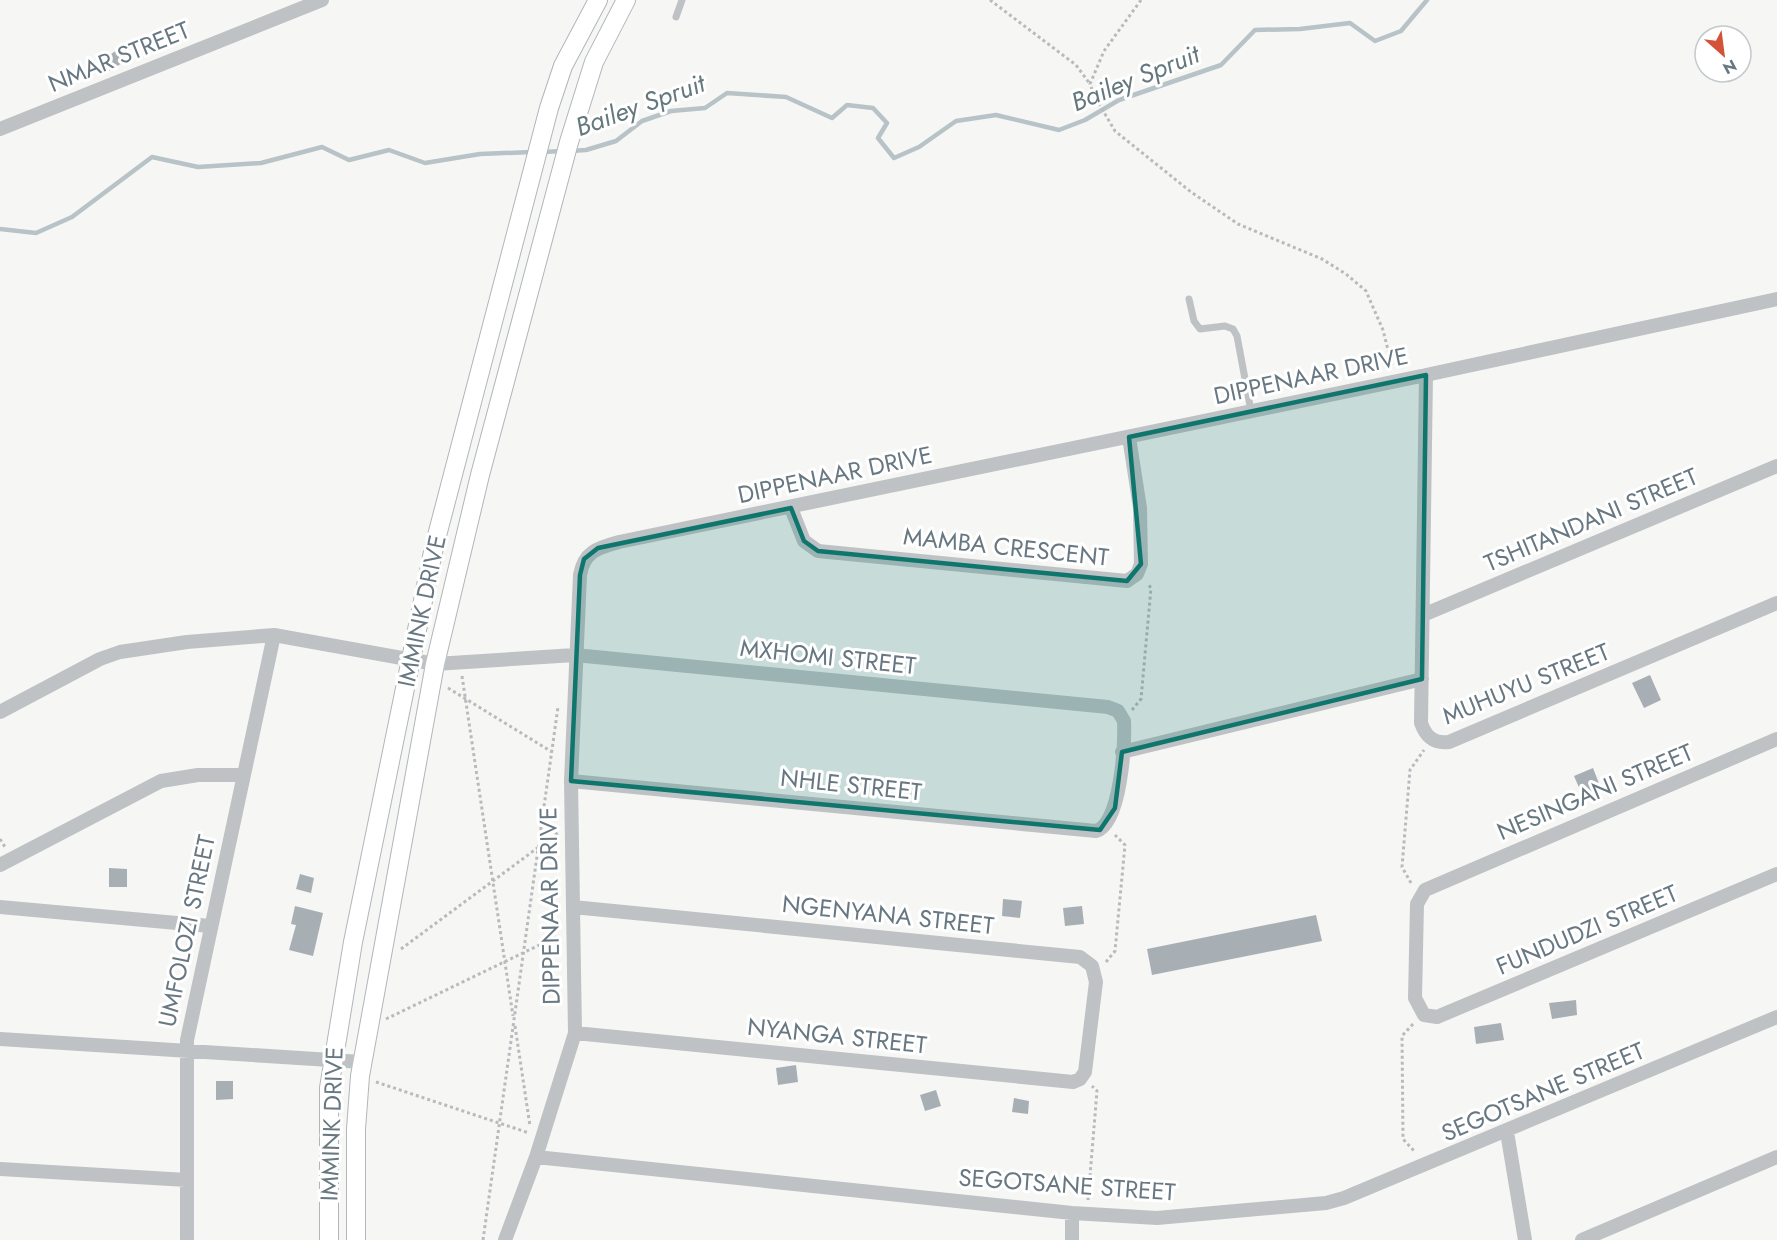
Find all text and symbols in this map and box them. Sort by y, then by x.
street label: NMAR STREET [43,12,195,101]
north arrow [1693,24,1753,84]
water label: Bailey Spruit [1065,34,1207,121]
text: N [1719,54,1741,80]
water label: Bailey Spruit [570,63,712,146]
street label: DIPPENAAR DRIVE [1210,338,1411,413]
street label: DIPPENAAR DRIVE [734,437,935,512]
street label: TSHITANDANI STREET [1479,459,1703,580]
street label: MAMBA CRESCENT [902,518,1111,575]
street label: IMMINK DRIVE [388,532,455,690]
street label: MXHOMI STREET [738,630,918,683]
street label: MUHUYU STREET [1437,634,1615,733]
street label: NESINGANI STREET [1491,734,1698,849]
street label: NHLE STREET [778,760,924,809]
street label: DIPPENAAR DRIVE [530,807,569,1005]
street label: UMFOLOZI STREET [149,832,224,1030]
street label: FUNDUDZI STREET [1491,876,1683,984]
street label: NGENYANA STREET [780,886,996,943]
street label: NYANGA STREET [746,1009,929,1062]
street label: SEGOTSANE STREET [1436,1033,1650,1150]
street label: IMMINK DRIVE [311,1046,352,1202]
street label: SEGOTSANE STREET [957,1159,1177,1210]

